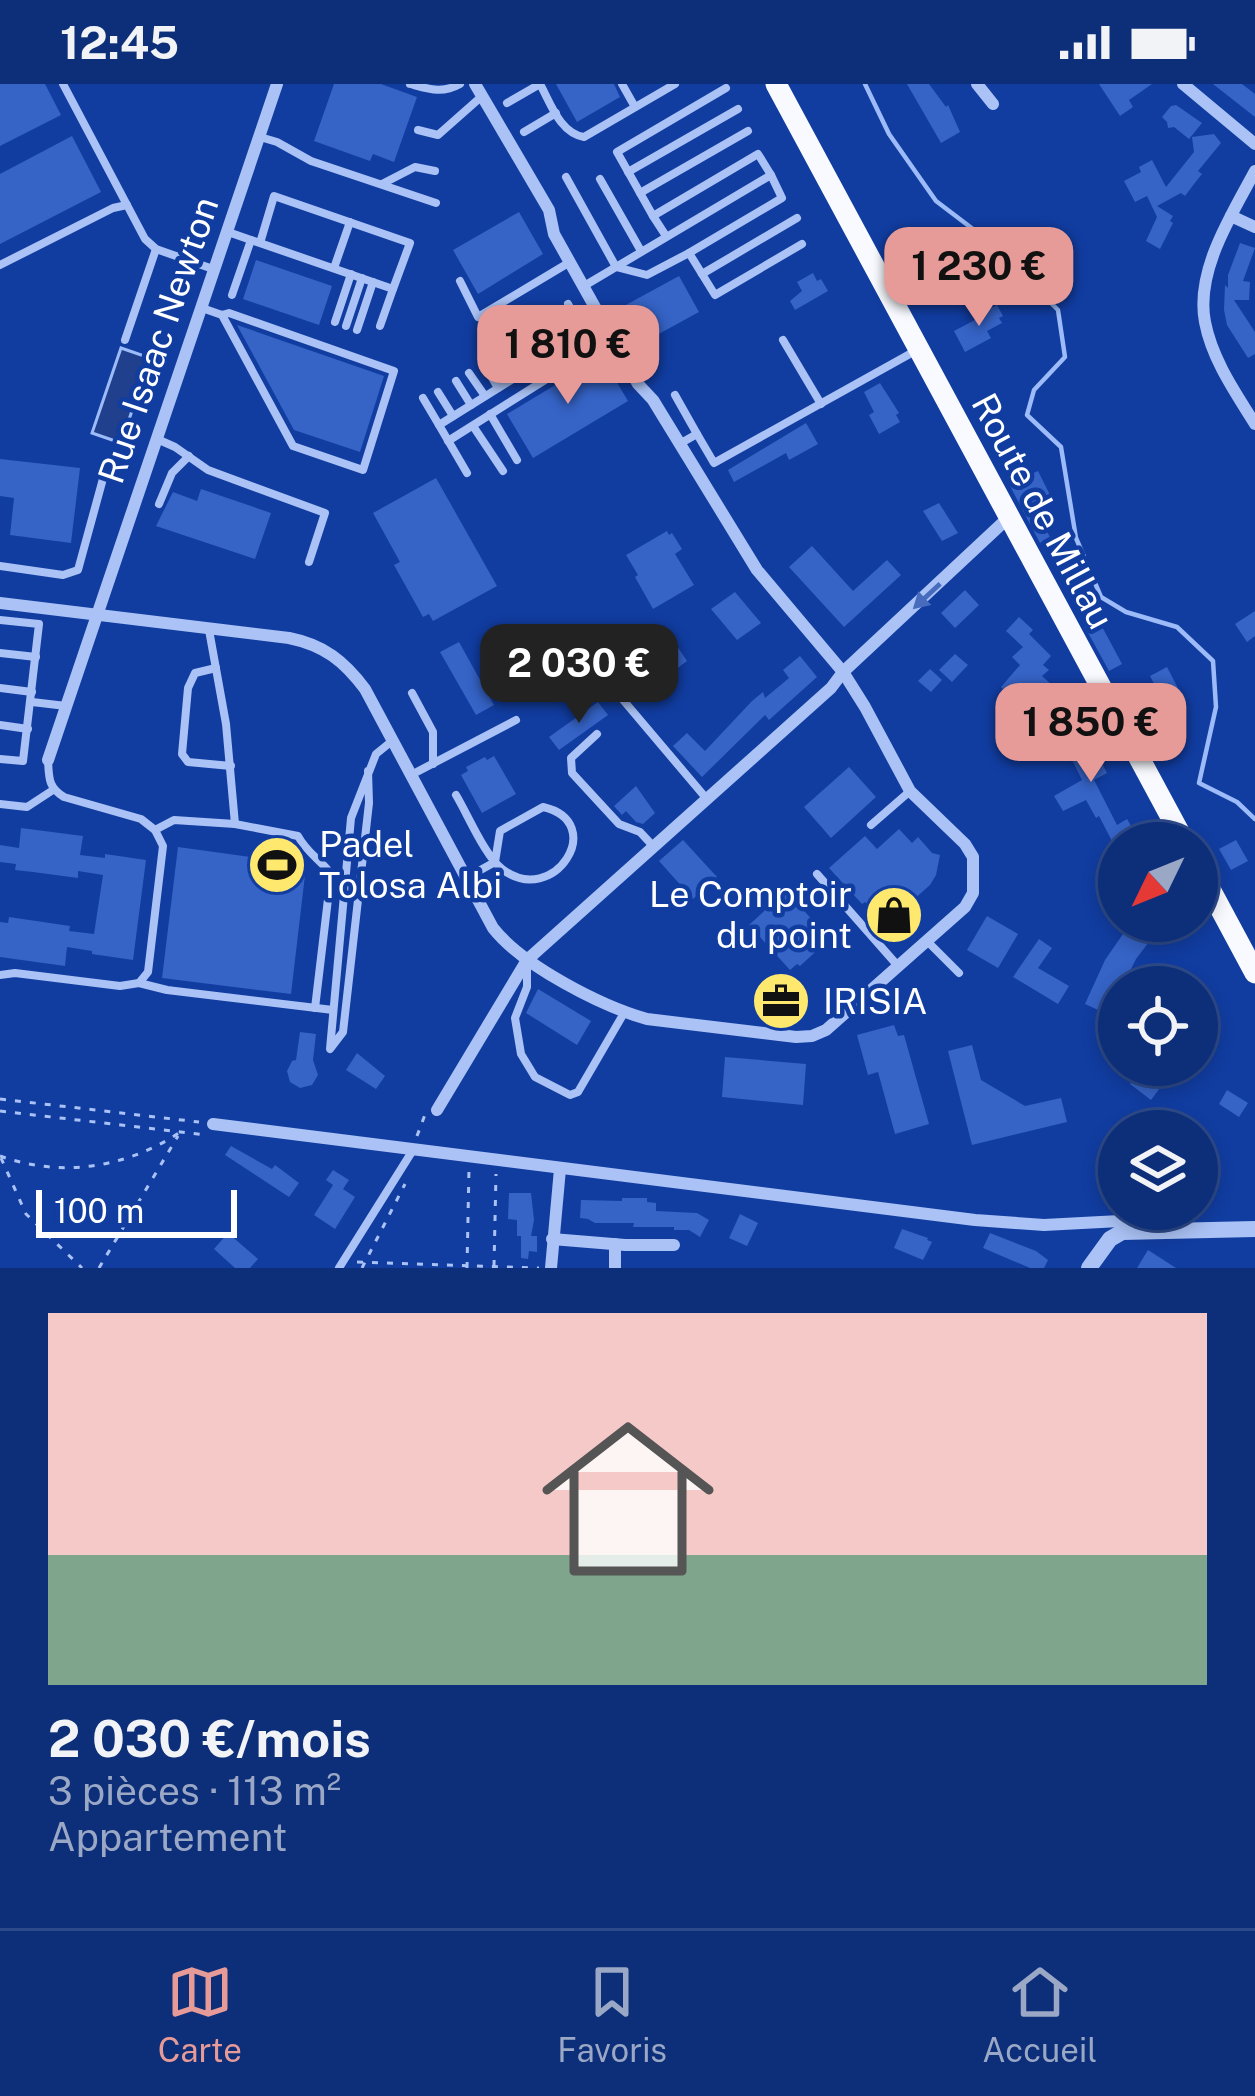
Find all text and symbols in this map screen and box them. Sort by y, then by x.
text: 12:45 [60,16,179,69]
street label: Rue Isaac Newton [89,191,227,489]
pin: 1 230 € [868,227,1090,329]
text: 1 230 € [911,243,1047,289]
pin: 1 810 € [457,305,679,407]
text: 1 810 € [504,321,632,367]
street label: Route de Millau [963,386,1123,636]
one-way arrow [912,581,941,609]
pin: 2 030 € [468,624,690,726]
text: 2 030 € [507,640,651,686]
pin: 1 850 € [980,683,1202,785]
text: 1 850 € [1022,699,1160,745]
north arrow [1098,822,1218,942]
map controls [1098,822,1218,1230]
place label: Padel Tolosa Albi [319,823,502,906]
sports icon: Padel Tolosa Albi [246,834,308,896]
place label: Le Comptoir du point [649,873,852,956]
shop icon: Le Comptoir du point [863,884,925,946]
button: locate [1098,966,1218,1086]
office icon: IRISIA [750,970,812,1032]
place label: IRISIA [823,980,927,1022]
button: layers [1098,1110,1218,1230]
scale bar [36,1184,237,1237]
text: 100 m [54,1192,144,1230]
icon: home [520,1391,736,1607]
text: 2 030 €/mois [48,1709,371,1768]
text: 3 pièces · 113 m² [48,1768,341,1814]
text: Appartement [48,1814,288,1860]
tab: Carte [158,1959,242,2069]
tab: Favoris [557,1959,667,2069]
tab: Accueil [982,1959,1097,2069]

